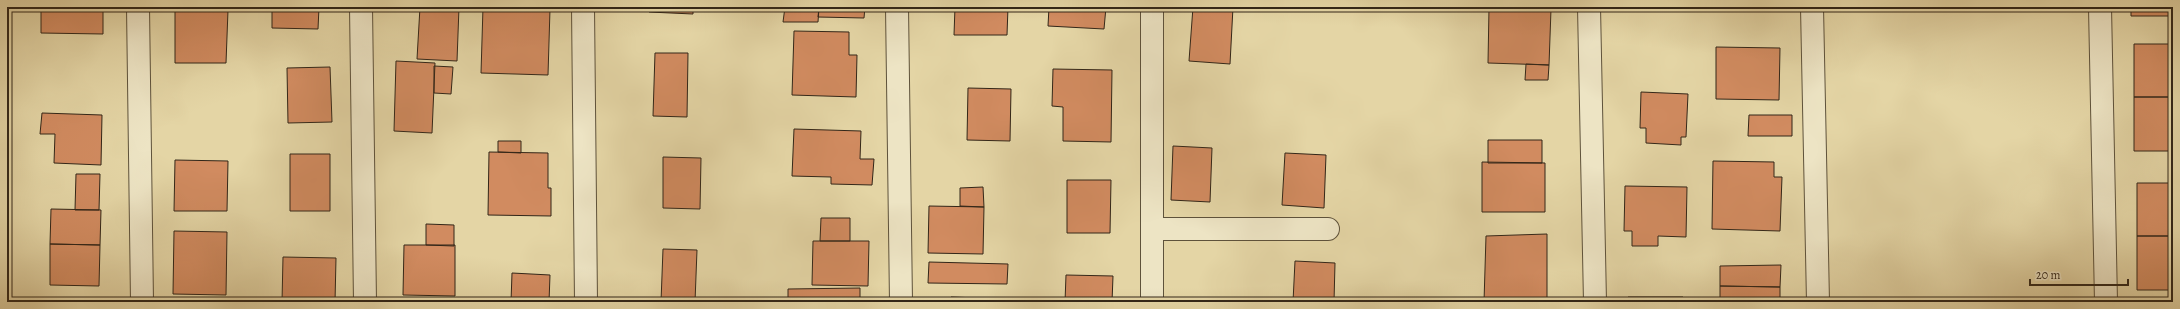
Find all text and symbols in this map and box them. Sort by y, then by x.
scale bar [2030,261,2128,287]
text: 20 m [2036,267,2060,283]

